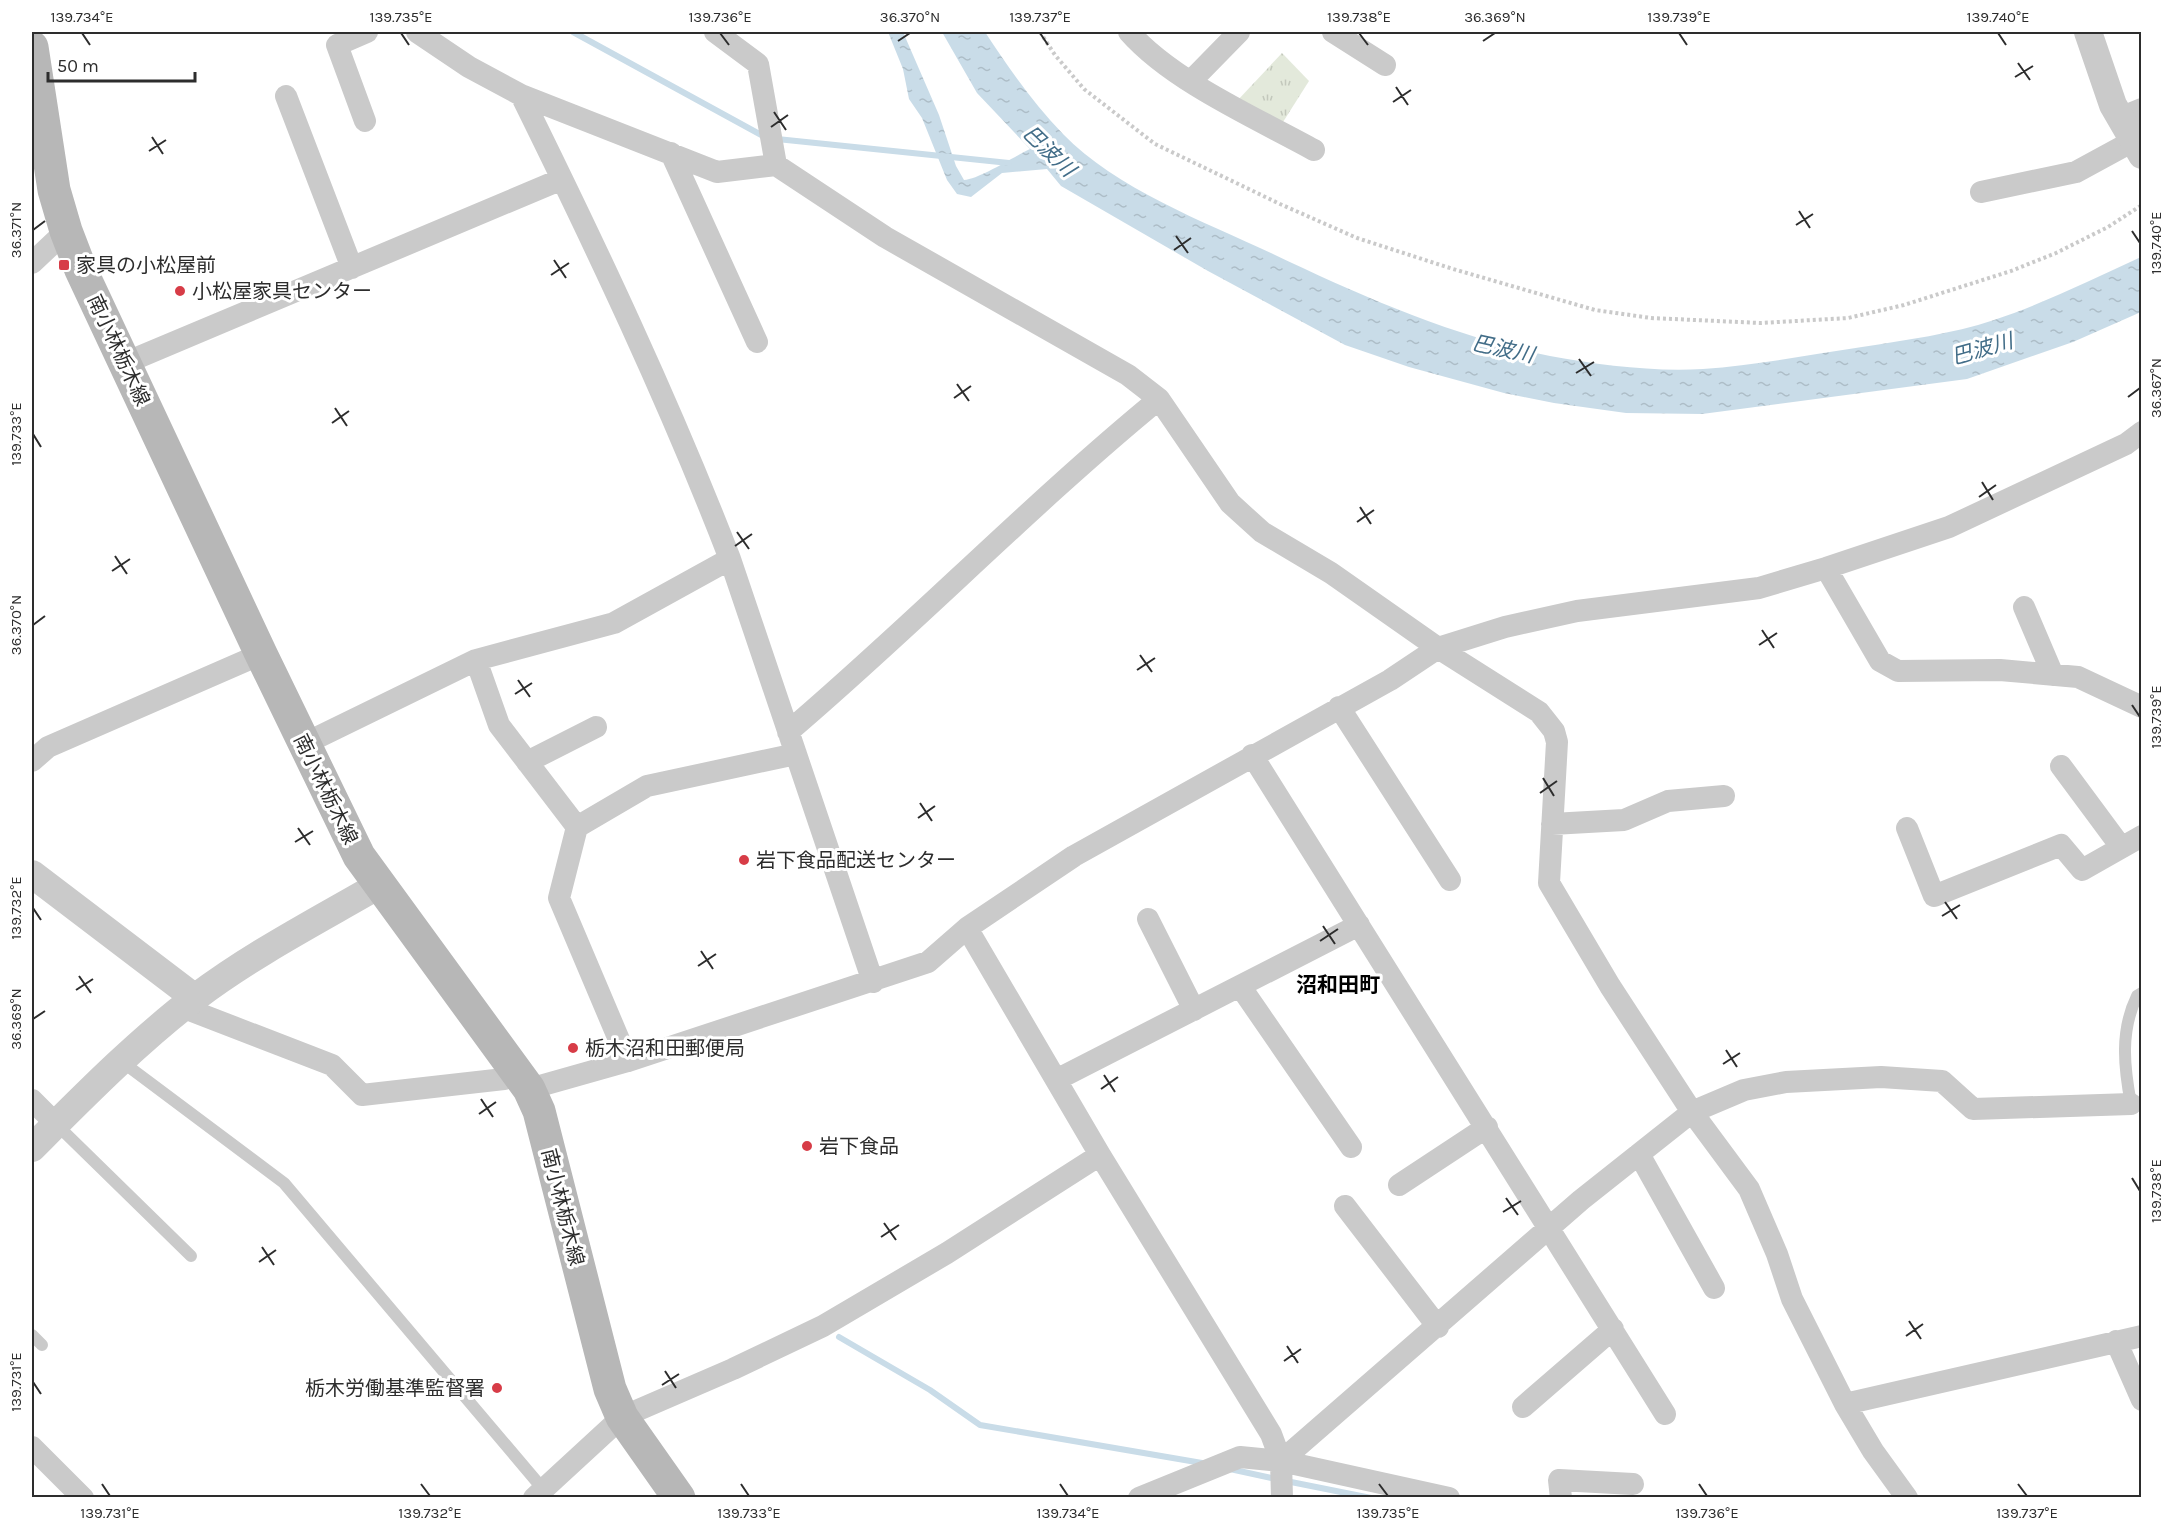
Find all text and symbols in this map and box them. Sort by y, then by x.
text: 139.734°E [50,8,114,26]
text: 139.735°E [369,8,433,26]
text: 139.736°E [688,8,752,26]
text: 36.370°N [880,8,940,26]
text: 139.737°E [1009,8,1071,26]
text: 139.738°E [1327,8,1391,26]
text: 36.369°N [1464,8,1526,26]
text: 139.739°E [1647,8,1711,26]
text: 139.740°E [1966,8,2030,26]
scale bar [48,45,195,83]
text: 50 m [57,55,99,77]
water label: 巴波川 [1018,120,1081,183]
text: 36.371°N [7,202,25,258]
text: 139.740°E [2147,211,2165,275]
place label: 家具の小松屋前 [76,254,216,277]
marker: 家具の小松屋前 [57,258,71,272]
place label: 小松屋家具センター [192,280,372,303]
marker: 小松屋家具センター [173,284,187,298]
street label: 南小林栃木線 [83,291,154,409]
water label: 巴波川 [1948,328,2018,369]
water label: 巴波川 [1470,331,1538,368]
text: 36.367°N [2147,358,2165,418]
text: 139.733°E [7,402,25,466]
text: 36.370°N [7,595,25,655]
text: 139.739°E [2147,685,2165,749]
street label: 南小林栃木線 [289,730,362,848]
place label: 岩下食品配送センター [756,849,956,872]
marker: 岩下食品配送センター [737,853,751,867]
text: 139.732°E [7,876,25,940]
district label: 沼和田町 [1296,973,1380,997]
text: 36.369°N [7,988,25,1050]
place label: 栃木沼和田郵便局 [585,1037,745,1060]
marker: 栃木沼和田郵便局 [566,1041,580,1055]
place label: 岩下食品 [819,1135,899,1158]
marker: 岩下食品 [800,1139,814,1153]
street label: 南小林栃木線 [537,1146,588,1268]
text: 139.738°E [2147,1159,2165,1223]
text: 139.731°E [7,1352,25,1412]
place label: 栃木労働基準監督署 [305,1377,485,1400]
marker: 栃木労働基準監督署 [490,1381,504,1395]
text: 139.731°E [80,1504,140,1522]
text: 139.732°E [398,1504,462,1522]
text: 139.733°E [717,1504,781,1522]
text: 139.734°E [1036,1504,1100,1522]
text: 139.735°E [1356,1504,1420,1522]
text: 139.736°E [1675,1504,1739,1522]
text: 139.737°E [1996,1504,2058,1522]

